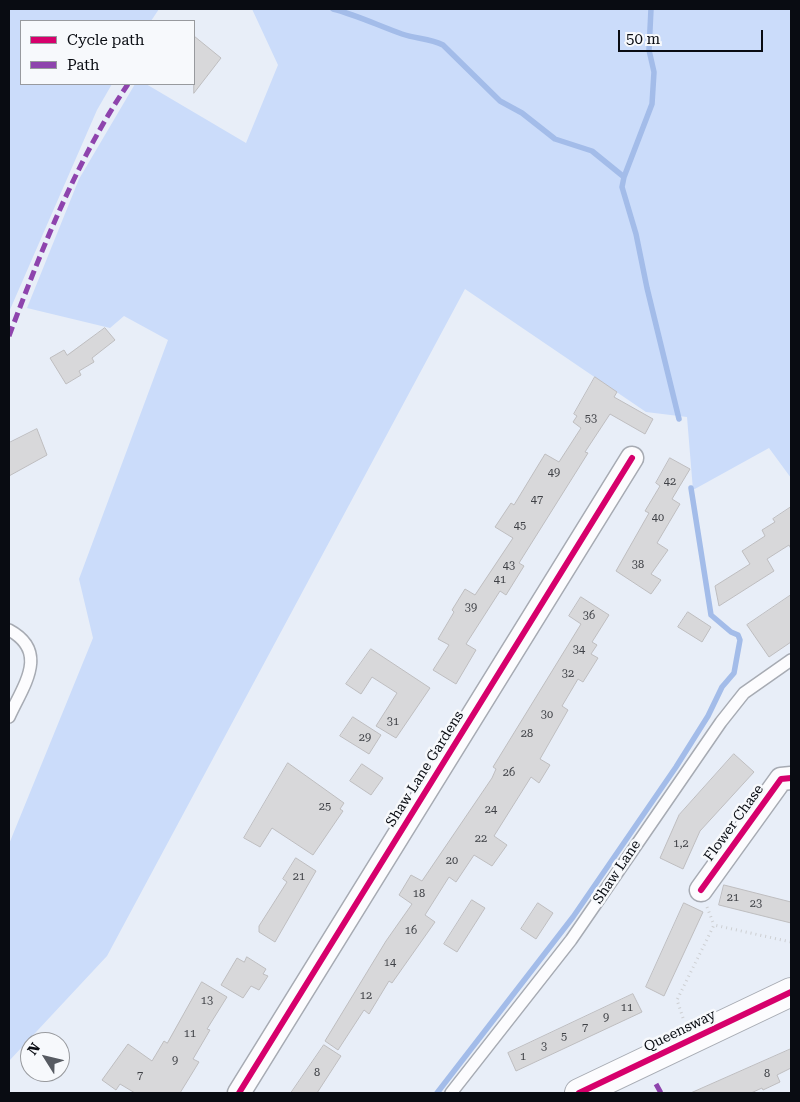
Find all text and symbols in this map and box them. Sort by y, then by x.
legend [20,20,195,85]
scale bar [620,20,765,52]
text: 50 m [626,30,660,48]
text: Cycle path [67,31,144,49]
text: Path [67,56,100,74]
house number: 53 [585,412,597,426]
house number: 49 [548,466,560,480]
house number: 42 [664,475,676,489]
house number: 47 [531,493,543,507]
house number: 40 [652,511,664,525]
house number: 45 [514,519,526,533]
house number: 38 [632,558,644,572]
house number: 43 [503,559,515,573]
house number: 41 [494,573,506,587]
house number: 39 [465,601,477,615]
house number: 36 [583,609,595,623]
house number: 34 [573,643,585,657]
house number: 32 [562,667,574,681]
street label: Shaw Lane Gardens [383,708,467,830]
house number: 30 [541,708,553,722]
house number: 31 [387,715,399,729]
house number: 28 [521,727,533,741]
house number: 29 [359,731,371,745]
house number: 26 [503,766,515,780]
street label: Flower Chase [701,782,767,864]
house number: 25 [319,800,331,814]
house number: 24 [485,803,497,817]
house number: 22 [475,832,487,846]
street label: Shaw Lane [590,837,644,907]
house number: 1,2 [673,837,689,851]
house number: 20 [446,854,458,868]
house number: 21 [293,870,305,884]
house number: 18 [413,887,425,901]
house number: 21 [727,891,739,905]
house number: 23 [750,897,762,911]
house number: 16 [405,924,417,938]
house number: 14 [384,956,396,970]
house number: 12 [360,989,372,1003]
house number: 13 [201,994,213,1008]
house number: 11 [621,1001,633,1015]
street label: Queensway [641,1006,719,1056]
house number: 9 [603,1011,609,1025]
house number: 7 [582,1021,588,1035]
house number: 11 [184,1027,196,1041]
house number: 5 [561,1030,567,1044]
north arrow [20,1032,70,1082]
text: N [24,1040,43,1058]
house number: 3 [541,1040,547,1054]
house number: 1 [520,1050,526,1064]
house number: 9 [172,1054,178,1068]
house number: 8 [314,1066,320,1080]
house number: 8 [764,1067,770,1081]
house number: 7 [137,1069,143,1083]

